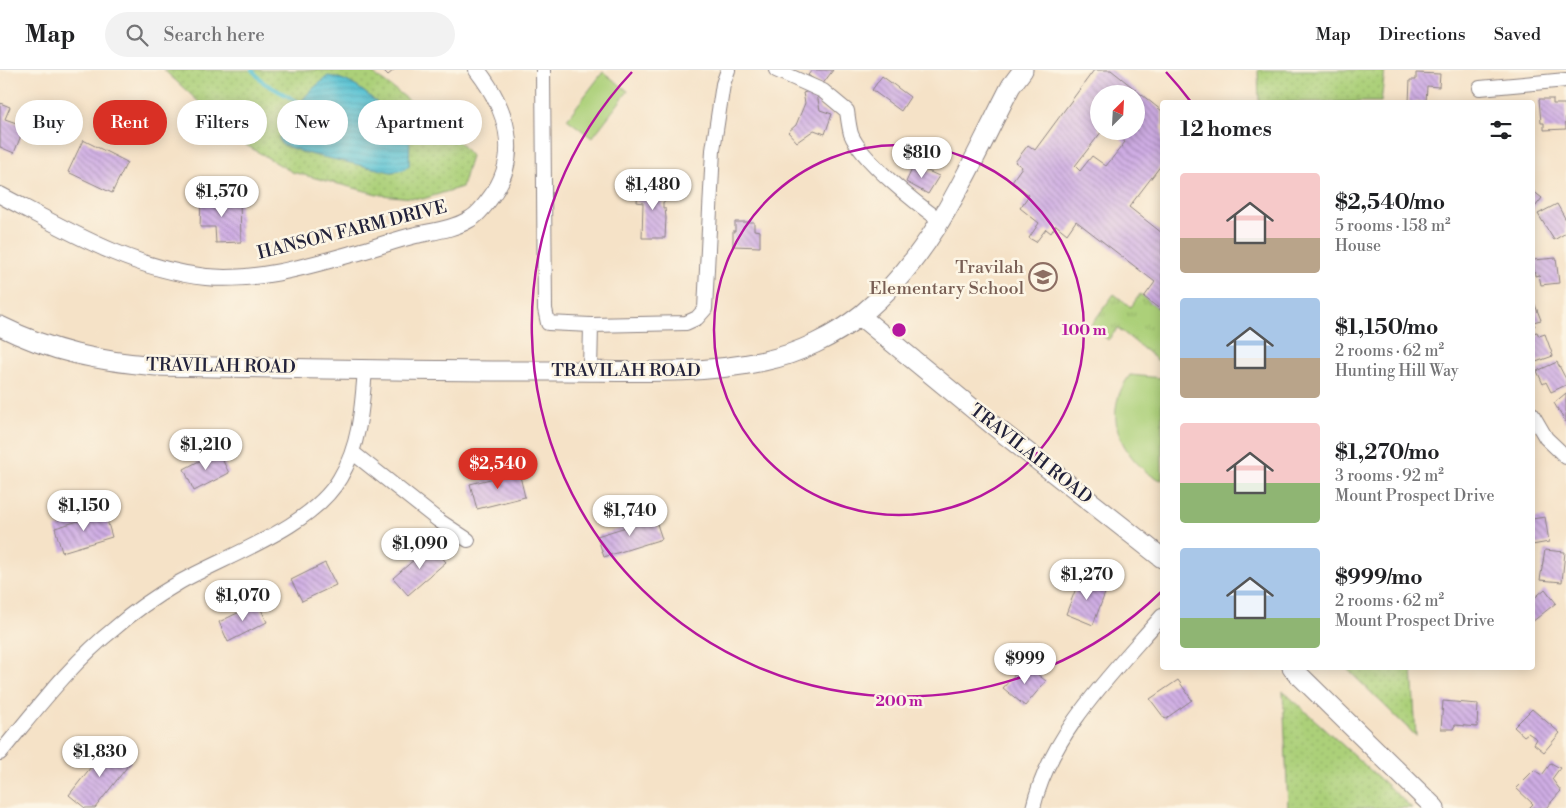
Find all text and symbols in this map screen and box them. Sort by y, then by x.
search box [105,12,455,57]
text: Map [25,20,75,50]
icon: search [123,21,151,49]
text: Search here [163,23,265,47]
text: Map [1315,23,1351,46]
text: Directions [1379,23,1466,46]
text: Saved [1494,23,1541,46]
north arrow [1090,85,1145,140]
map controls [1090,85,1145,140]
chip: Buy [15,100,83,145]
chip: Rent [93,100,167,145]
chip: Filters [177,100,267,145]
chip: New [277,100,348,145]
chip: Apartment [358,100,482,145]
icon: filters [1487,116,1515,144]
text: 12 homes [1180,117,1272,143]
pin: $810 [892,136,952,179]
text: $810 [903,143,941,163]
pin: $1,480 [612,168,694,211]
text: $1,480 [626,175,680,195]
pin: $1,570 [181,176,263,218]
text: $1,570 [196,182,248,202]
text: $2,540/mo [1335,190,1445,216]
icon: home [1220,193,1280,253]
street label: HANSON FARM DRIVE [255,195,449,265]
text: 5 rooms · 158 m² [1335,216,1451,236]
text: House [1335,236,1381,256]
place label: Travilah Elementary School [869,256,1025,300]
school or university icon: Travilah Elementary School [1028,262,1058,292]
text: $1,150/mo [1335,315,1438,341]
icon: home [1220,318,1280,378]
centre of rings [890,321,908,339]
text: 100 m [1062,321,1107,340]
text: 2 rooms · 62 m² [1335,341,1444,361]
street label: TRAVILAH ROAD [146,353,296,379]
street label: TRAVILAH ROAD [551,359,701,382]
text: Hunting Hill Way [1335,361,1459,381]
street label: TRAVILAH ROAD [965,399,1097,509]
pin: $1,210 [165,428,247,471]
text: $1,210 [180,435,232,455]
text: $1,270/mo [1335,440,1440,466]
icon: home [1220,443,1280,503]
pin: $2,540 [457,448,539,490]
text: $2,540 [470,454,526,474]
text: 3 rooms · 92 m² [1335,466,1444,486]
text: Mount Prospect Drive [1335,486,1495,506]
pin: $1,150 [43,490,125,532]
pin: $1,740 [589,494,671,537]
text: $1,150 [58,496,110,516]
text: $1,740 [603,501,657,521]
pin: $1,090 [379,528,461,570]
text: $1,090 [392,534,448,554]
pin: $1,270 [1046,558,1128,601]
text: $1,270 [1061,565,1113,585]
text: $999/mo [1335,565,1423,591]
icon: home [1220,568,1280,628]
pin: $1,070 [202,580,284,622]
text: $1,070 [216,586,270,606]
text: 2 rooms · 62 m² [1335,591,1444,611]
text: Mount Prospect Drive [1335,611,1495,631]
pin: $999 [995,642,1055,685]
text: $999 [1005,649,1045,669]
text: 200 m [875,692,923,711]
pin: $1,830 [59,736,141,778]
text: $1,830 [73,742,127,762]

